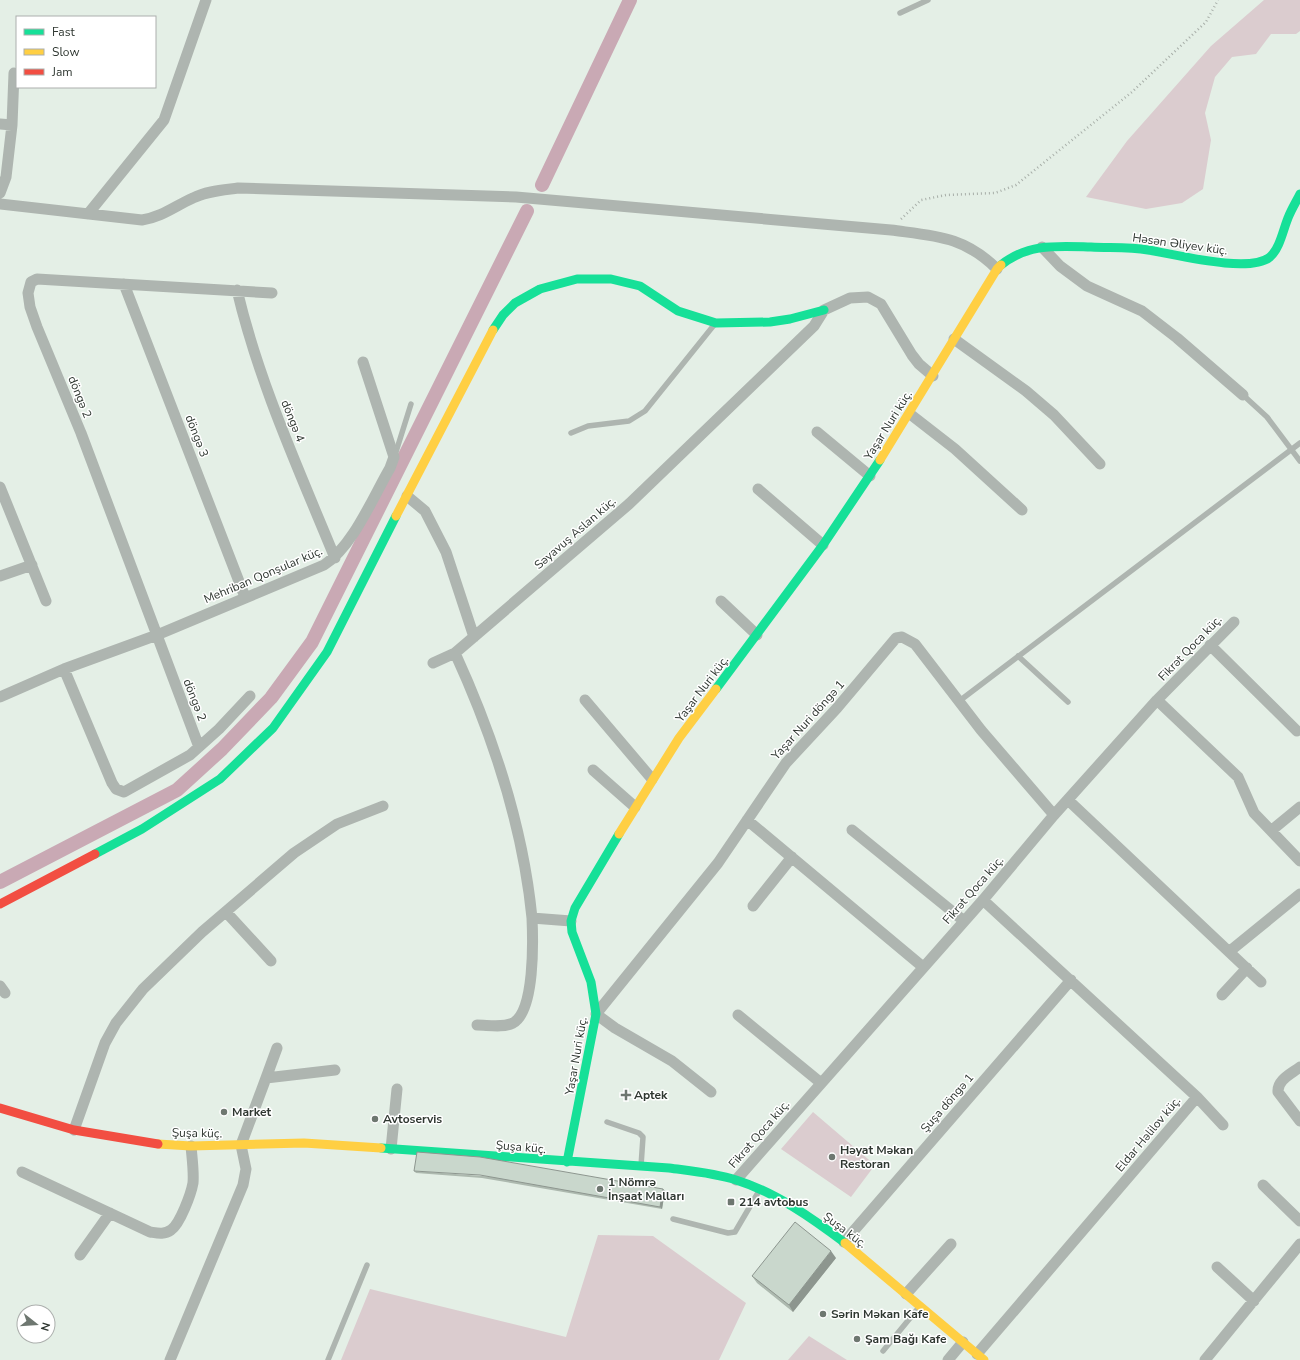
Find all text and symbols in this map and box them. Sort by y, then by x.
legend [16,16,156,88]
text: Fast [52,24,75,40]
text: Slow [52,44,80,60]
text: Jam [51,64,73,80]
street label: Həsən Əliyev küç. [1131,229,1229,259]
street label: döngə 2 [64,374,96,420]
street label: Yaşar Nuri küç. [860,387,916,464]
street label: döngə 4 [277,398,309,444]
street label: döngə 3 [182,413,212,459]
street label: Səyavuş Aslan küç. [531,493,619,573]
street label: Mehriban Qonşular küç. [201,543,325,607]
street label: Fikrət Qoca küç. [1155,612,1225,684]
street label: Yaşar Nuri küç. [671,653,732,726]
street label: döngə 2 [180,677,210,723]
street label: Yaşar Nuri döngə 1 [767,677,848,764]
street label: Fikrət Qoca küç. [939,853,1007,927]
street label: Yaşar Nuri küç. [561,1016,591,1097]
street label: Şuşa döngə 1 [917,1070,977,1136]
place label: Aptek [634,1087,668,1103]
marker: Aptek [621,1090,631,1100]
street label: Eldar Həlilov küç. [1112,1093,1184,1175]
street label: Fikrət Qoca küç. [725,1097,793,1171]
place label: Market [232,1104,271,1120]
marker: Market [219,1107,229,1117]
place label: Avtoservis [383,1111,442,1127]
marker: Avtoservis [370,1114,380,1124]
street label: Şuşa küç. [172,1125,222,1141]
street label: Şuşa küç. [495,1137,547,1157]
place label: Həyat Məkan Restoran [840,1142,913,1172]
marker: Həyat Məkan Restoran [827,1152,837,1162]
place label: 1 Nömrə İnşaat Malları [608,1174,684,1204]
marker: 1 Nömrə İnşaat Malları [595,1184,605,1194]
place label: 214 avtobus [739,1194,808,1210]
marker: 214 avtobus [726,1197,736,1207]
street label: Şuşa küç. [820,1208,870,1252]
north arrow [16,1304,56,1344]
place label: Sərin Məkan Kafe [831,1306,929,1322]
marker: Sərin Məkan Kafe [818,1309,828,1319]
text: N [37,1321,53,1333]
place label: Şam Bağı Kafe [865,1331,947,1347]
marker: Şam Bağı Kafe [852,1334,862,1344]

